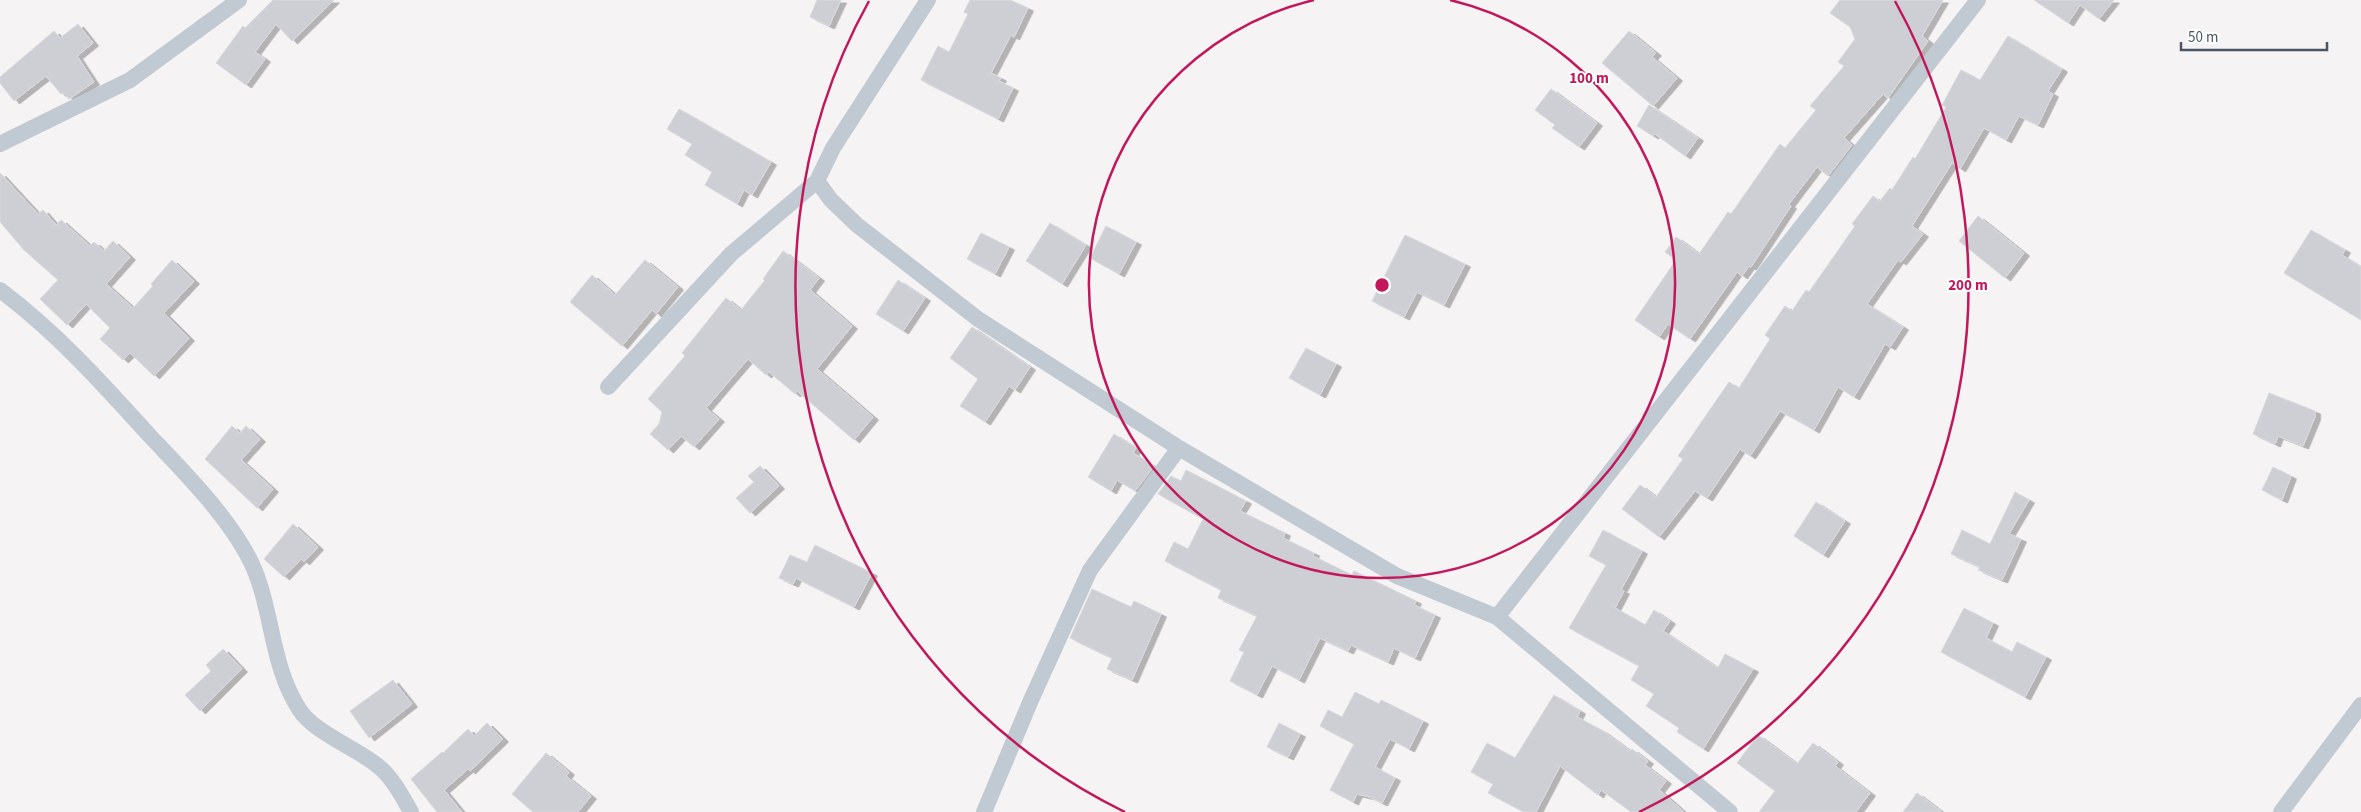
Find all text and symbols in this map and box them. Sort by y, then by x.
scale bar [2181,20,2327,52]
text: 50 m [2188,27,2218,48]
text: 100 m [1569,68,1609,89]
text: 200 m [1948,275,1988,296]
centre of rings [1373,276,1391,294]

